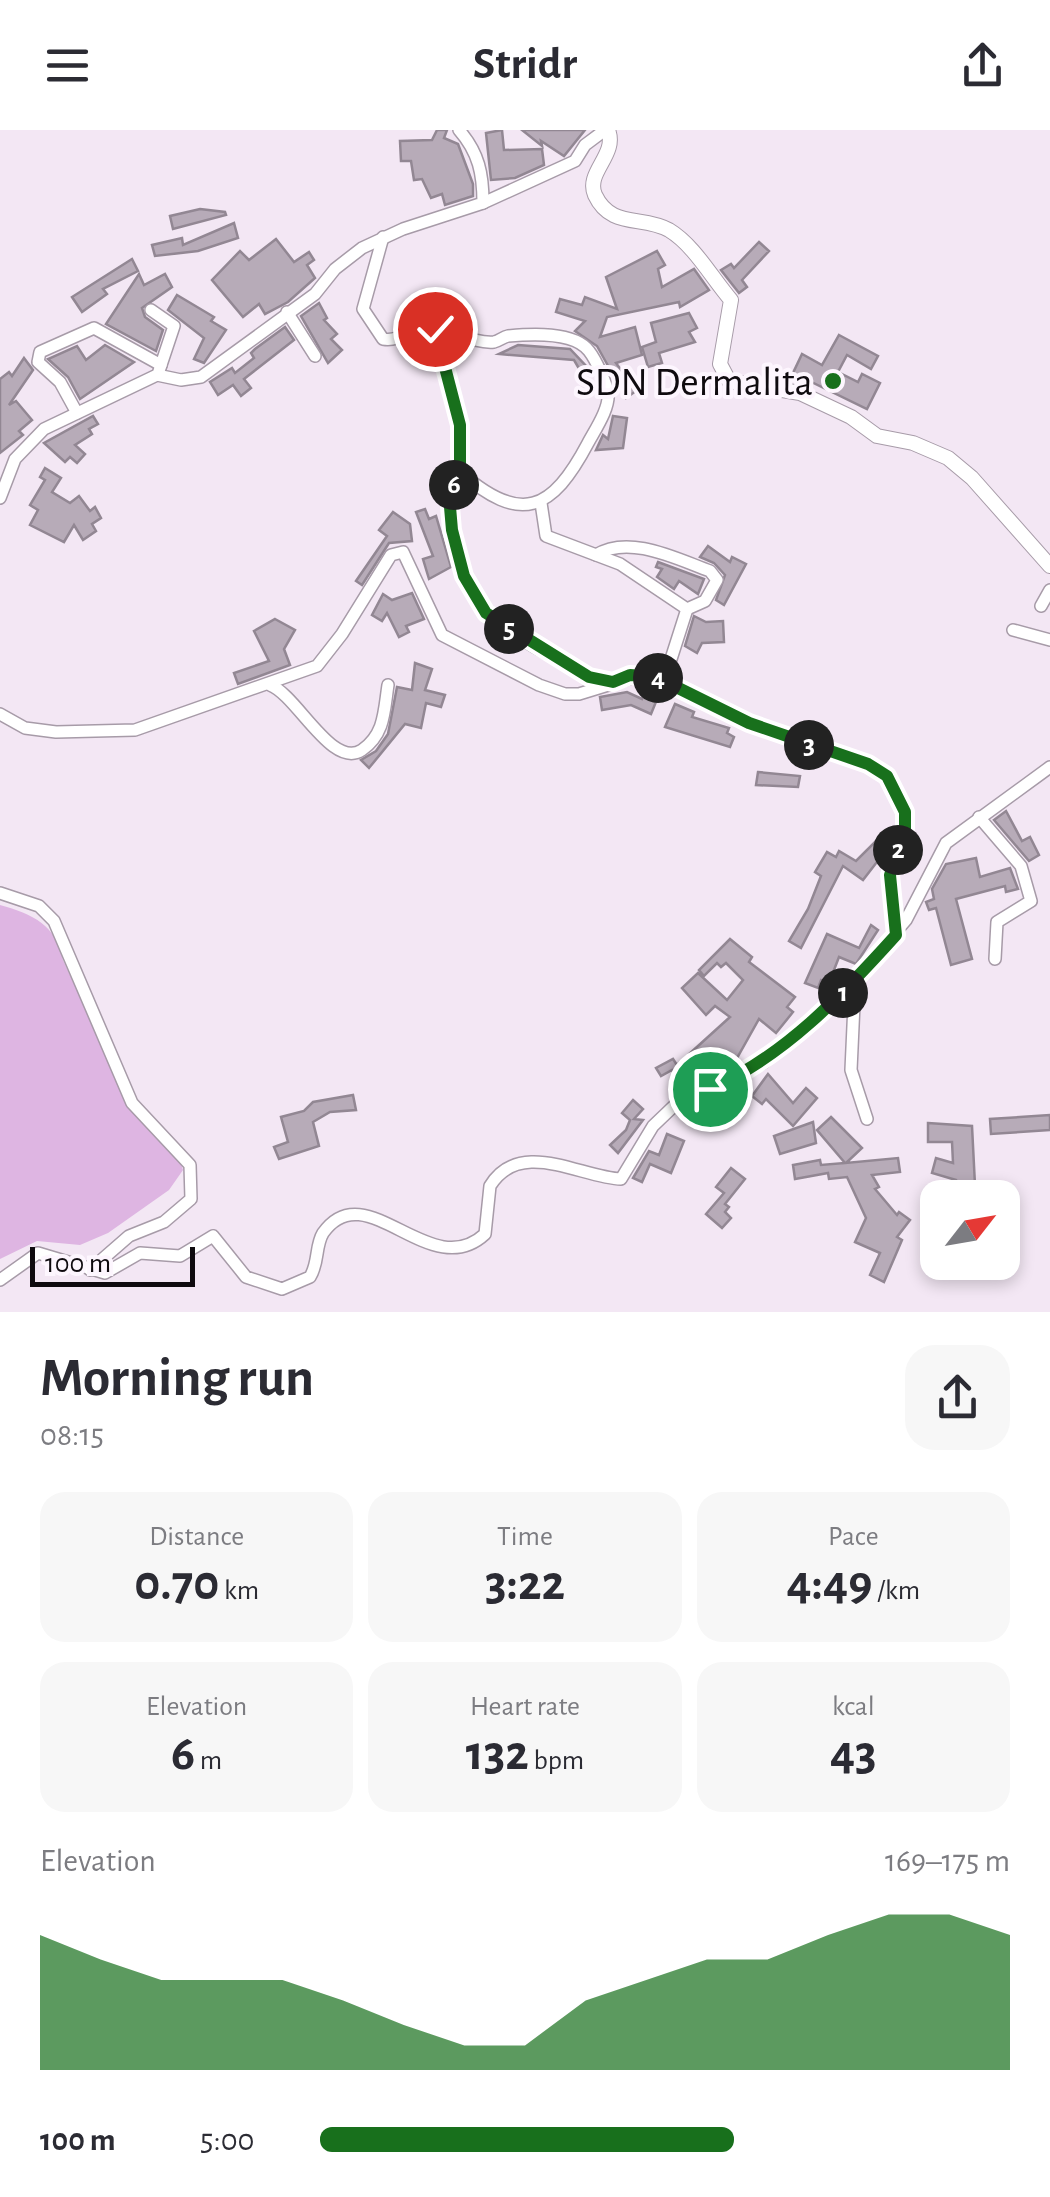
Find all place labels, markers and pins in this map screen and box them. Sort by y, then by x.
pin [393,287,478,372]
place label: SDN Dermalita [576,363,813,403]
marker: SDN Dermalita [822,370,844,392]
pin: 6 [429,460,479,510]
pin: 5 [484,604,534,654]
pin: 4 [633,653,683,703]
pin: 3 [784,720,834,770]
pin: 2 [873,825,923,875]
pin: 1 [818,968,868,1018]
pin [668,1047,753,1132]

